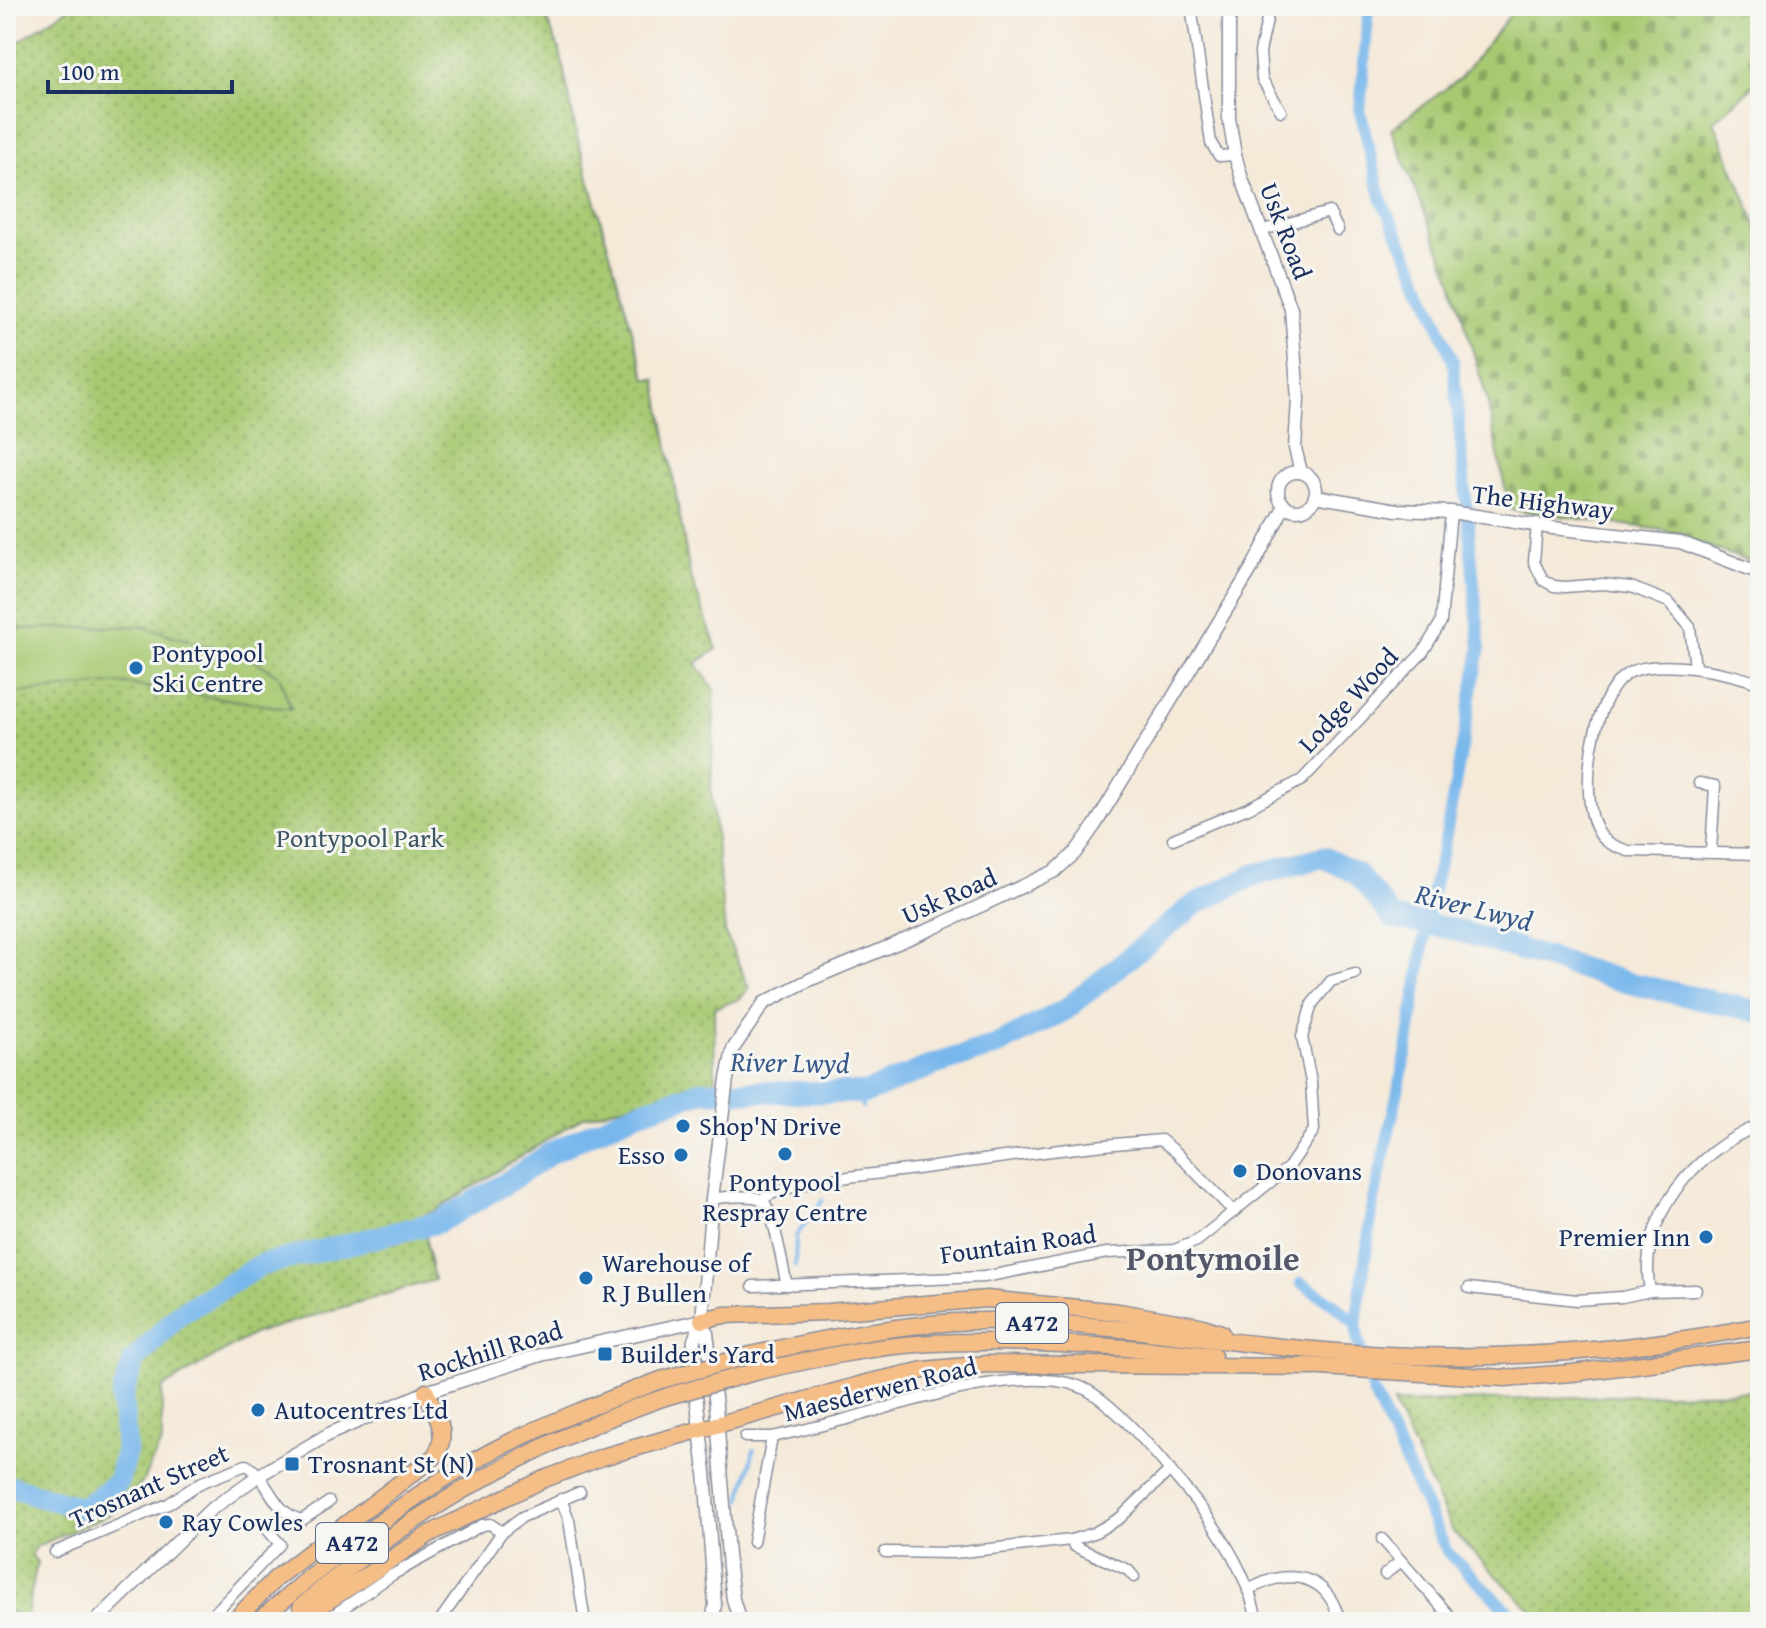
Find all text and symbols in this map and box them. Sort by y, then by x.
scale bar [48,44,232,94]
text: 100 m [60,54,120,89]
street label: Usk Road [1250,177,1323,285]
street label: The Highway [1470,473,1616,530]
place label: Pontypool Ski Centre [152,633,264,702]
street label: Lodge Wood [1288,638,1407,761]
marker: Pontypool Ski Centre [127,659,145,677]
park label: Pontypool Park [276,818,445,857]
street label: Usk Road [895,857,1003,934]
water label: River Lwyd [1410,872,1537,941]
water label: River Lwyd [729,1040,850,1083]
place label: Shop'N Drive [699,1106,841,1145]
marker: Shop'N Drive [674,1117,692,1135]
place label: Esso [618,1135,665,1174]
marker: Pontypool Respray Centre [776,1145,794,1163]
marker: Esso [672,1146,690,1164]
place label: Donovans [1256,1151,1362,1190]
place label: Pontypool Respray Centre [702,1162,868,1231]
marker: Donovans [1231,1162,1249,1180]
street label: Fountain Road [937,1213,1099,1274]
place label: Premier Inn [1559,1217,1690,1256]
marker: Premier Inn [1697,1228,1715,1246]
district label: Pontymoile [1126,1233,1300,1282]
place label: Warehouse of R J Bullen [602,1243,752,1312]
marker: Warehouse of R J Bullen [577,1269,595,1287]
road number: A472 [996,1303,1068,1343]
street label: Rockhill Road [413,1310,567,1391]
place label: Builder's Yard [621,1334,775,1373]
marker: Builder's Yard [596,1345,614,1363]
street label: Maesderwen Road [779,1346,981,1431]
place label: Autocentres Ltd [274,1390,448,1429]
marker: Autocentres Ltd [249,1401,267,1419]
street label: Trosnant Street [63,1433,235,1538]
place label: Trosnant St (N) [308,1444,474,1483]
marker: Trosnant St (N) [283,1455,301,1473]
place label: Ray Cowles [182,1502,303,1541]
marker: Ray Cowles [157,1513,175,1531]
road number: A472 [316,1523,388,1563]

